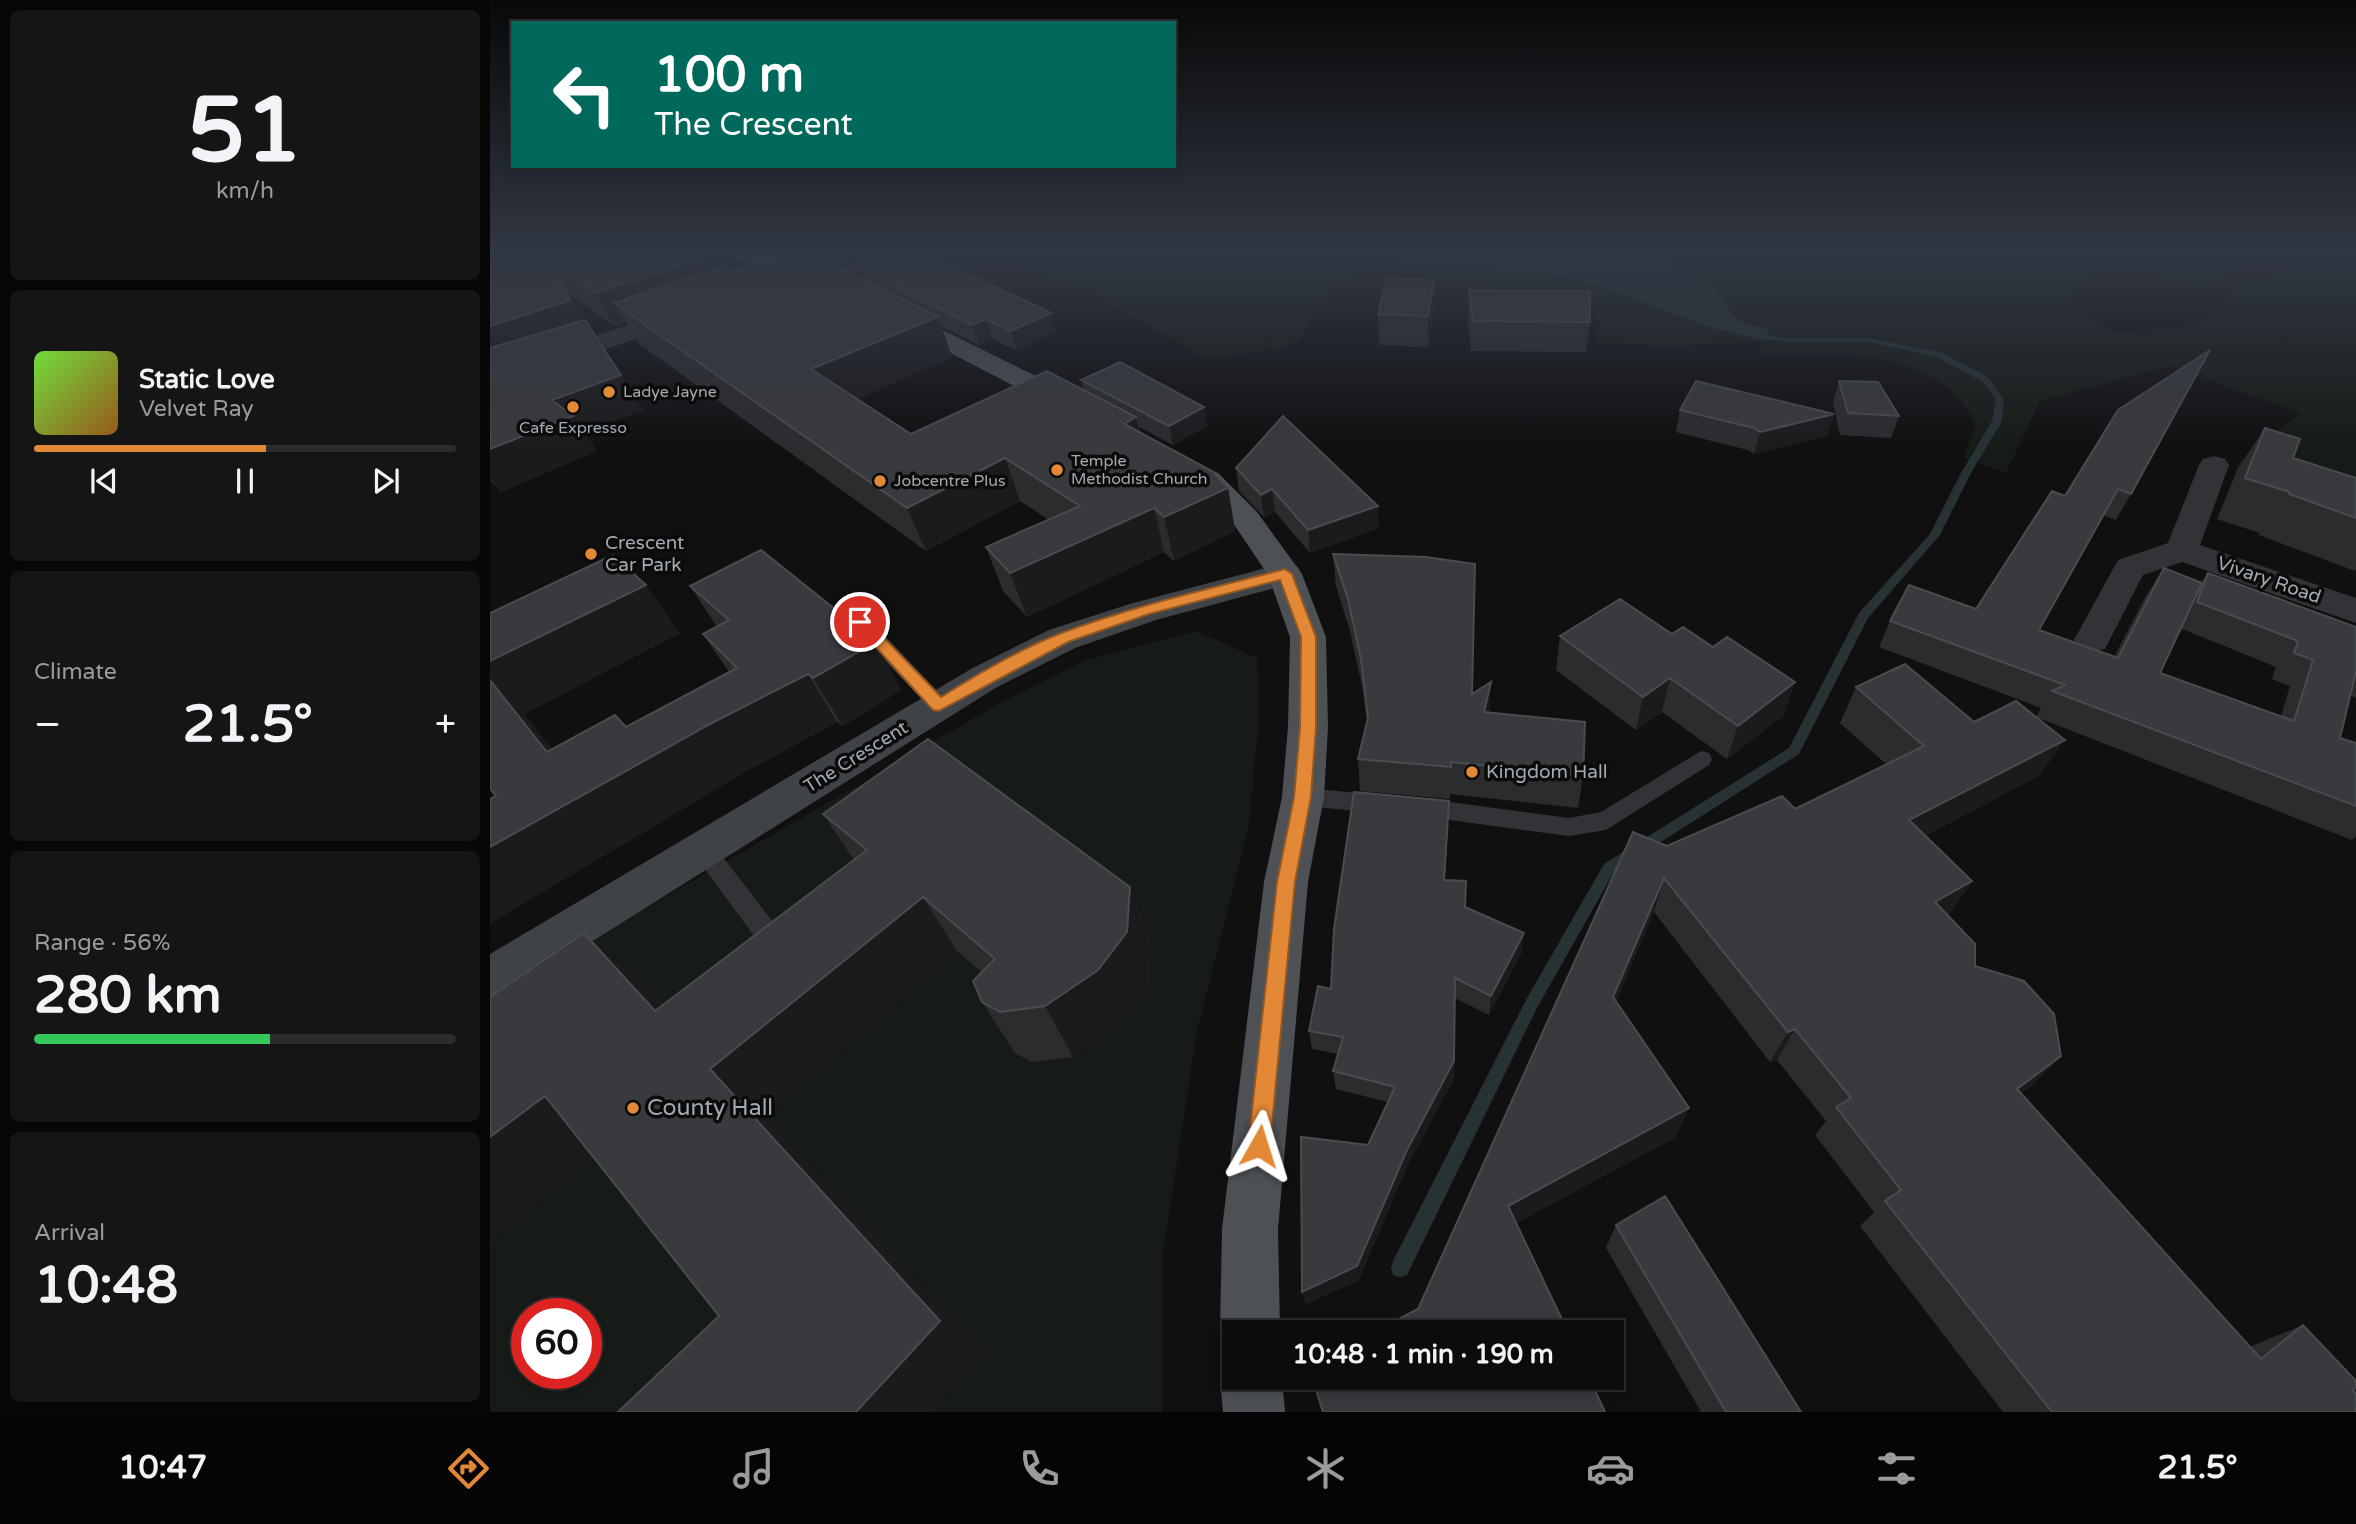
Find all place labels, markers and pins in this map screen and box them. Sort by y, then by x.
place label: Ladye Jayne [623,382,717,402]
marker: Ladye Jayne [601,384,617,400]
marker: Cafe Expresso [565,399,581,415]
place label: Cafe Expresso [519,418,627,438]
place label: Temple Methodist Church [1071,451,1208,489]
marker: Temple Methodist Church [1049,462,1065,478]
place label: Jobcentre Plus [894,471,1006,491]
marker: Jobcentre Plus [872,473,888,489]
place label: Crescent Car Park [605,532,684,576]
marker: Crescent Car Park [583,546,599,562]
pin [830,592,890,652]
place label: Kingdom Hall [1486,761,1607,783]
marker: Kingdom Hall [1464,764,1480,780]
place label: County Hall [647,1094,773,1122]
marker: County Hall [625,1100,641,1116]

